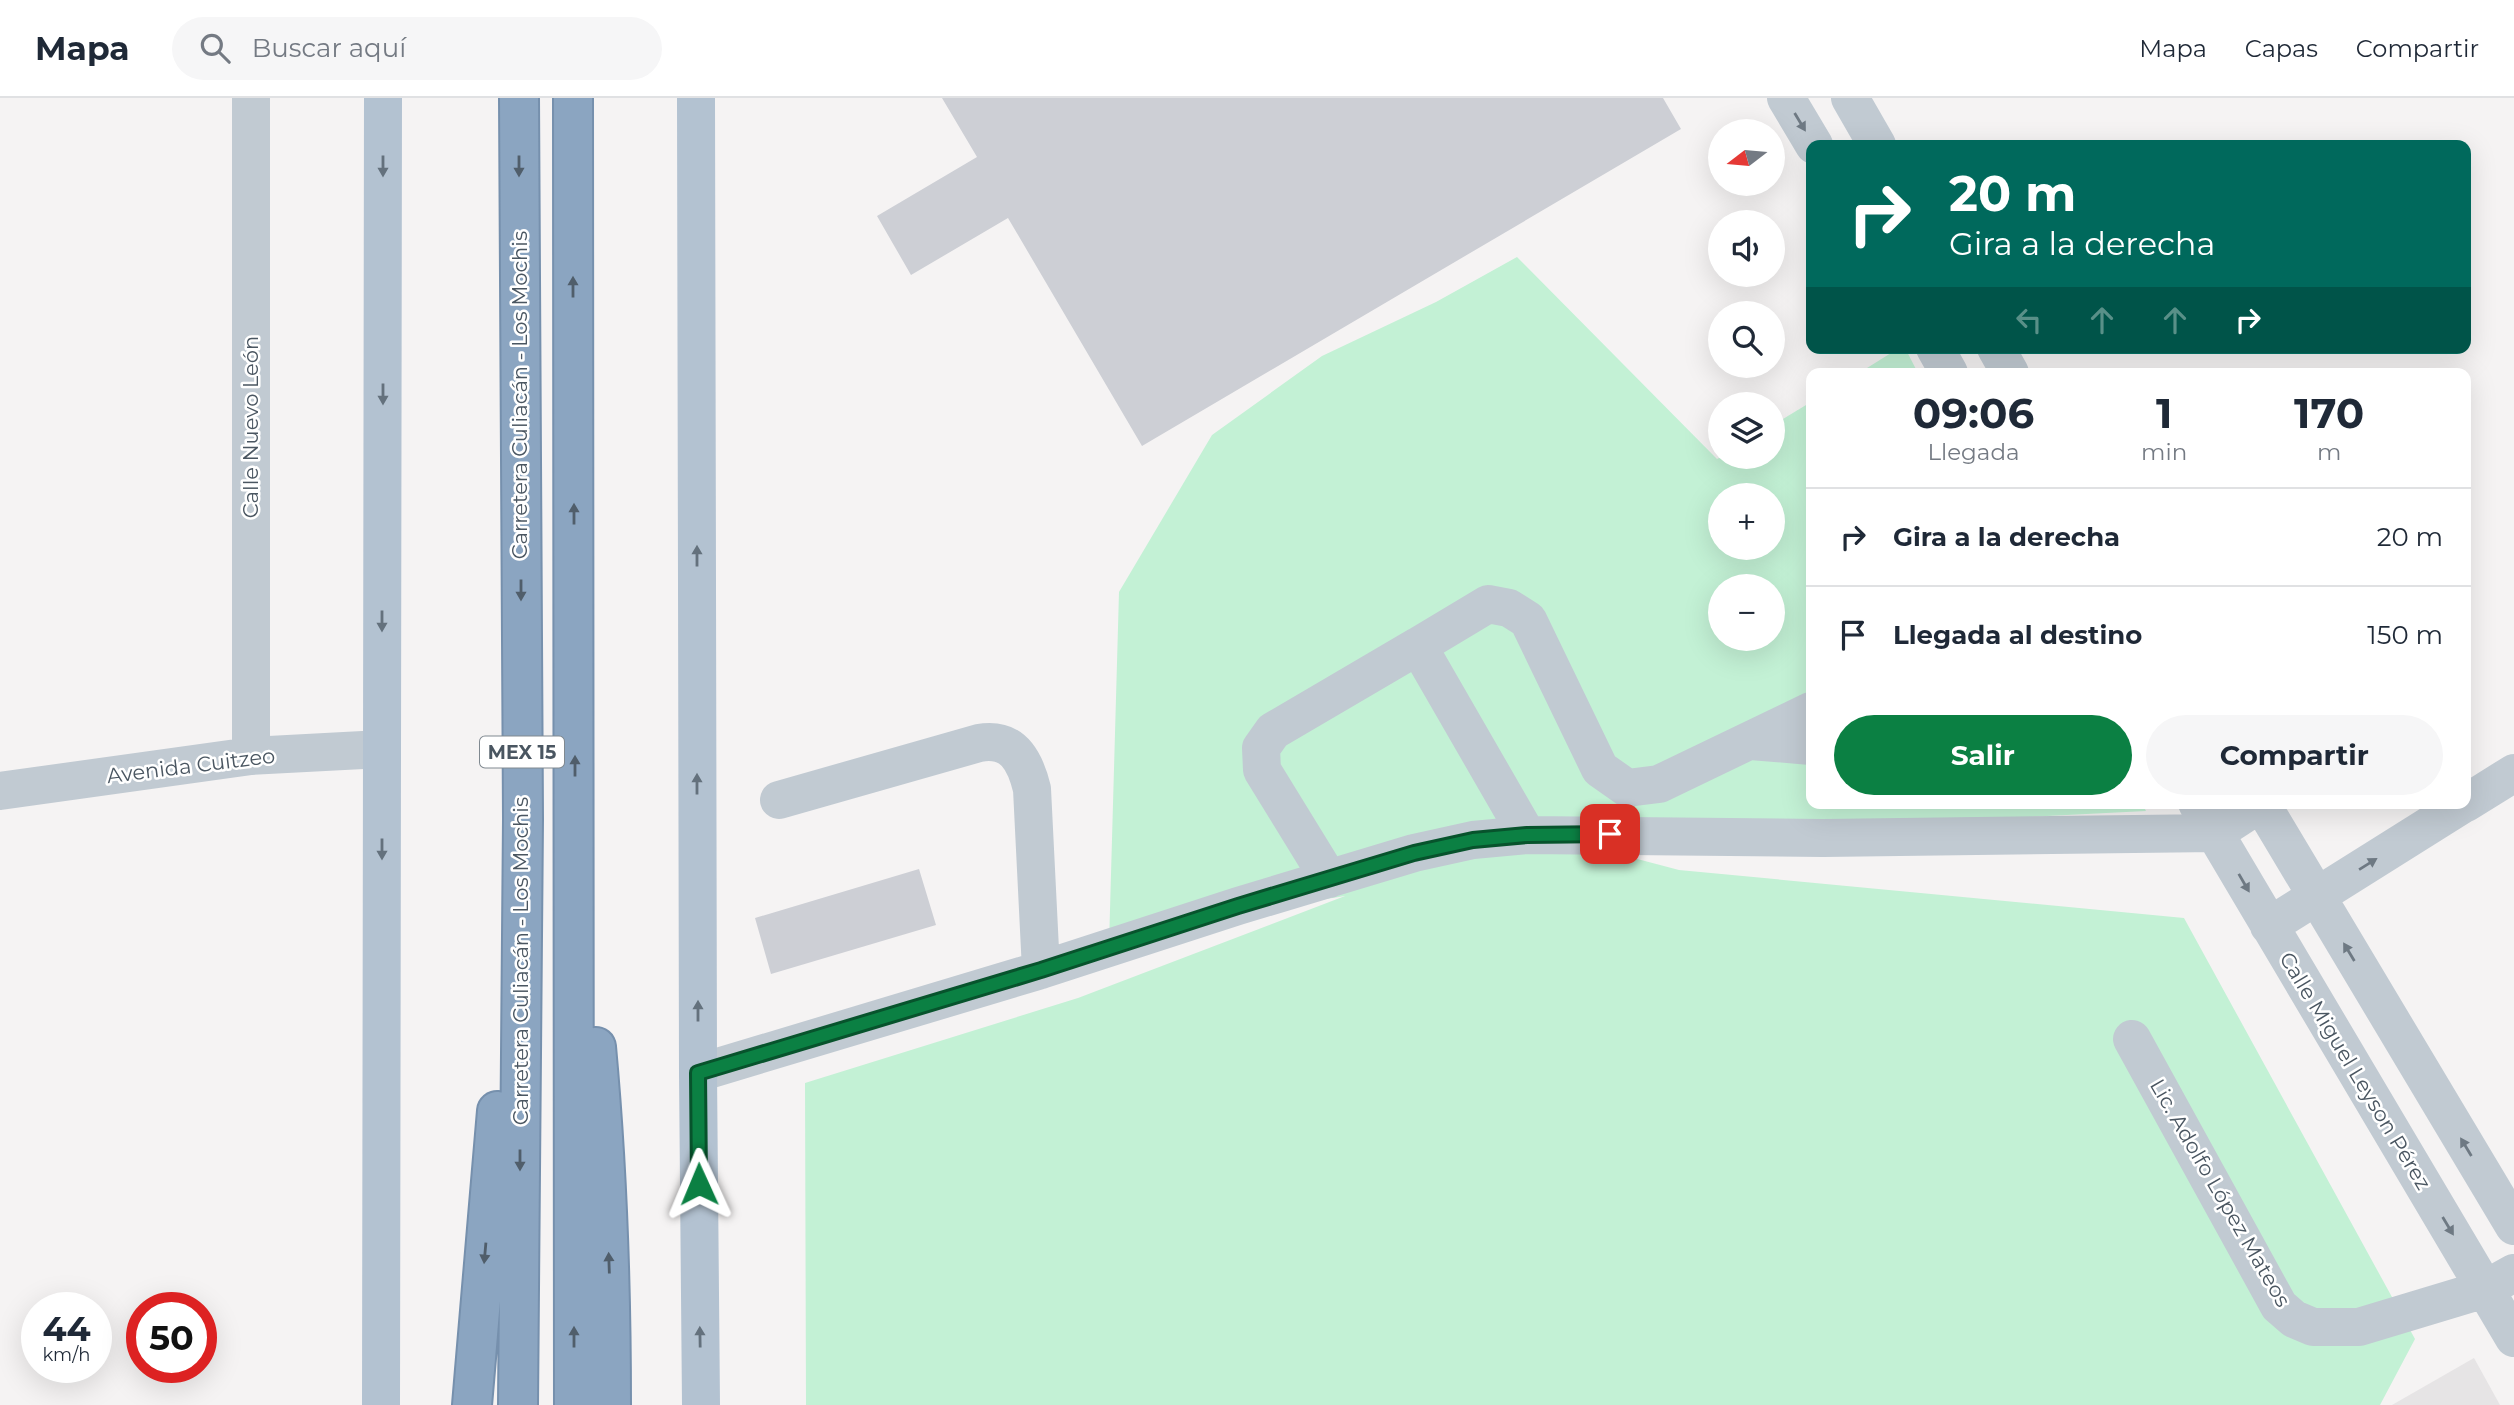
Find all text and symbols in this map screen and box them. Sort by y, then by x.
search box [172,17,662,80]
text: Mapa [35,28,130,68]
icon: search [196,29,234,67]
text: Buscar aquí [252,32,406,64]
text: Mapa [2139,34,2207,63]
text: Capas [2245,34,2318,63]
text: Compartir [2356,34,2479,63]
one-way arrow [1794,112,1806,131]
north arrow [1708,119,1785,196]
map controls [1708,119,1785,651]
one-way arrow [377,155,389,177]
one-way arrow [513,155,525,177]
text: 20 m [1949,164,2076,223]
icon: right [1834,168,1925,259]
button: sound [1708,210,1785,287]
text: Gira a la derecha [1949,224,2215,263]
street label: Carretera Culiacán - Los Mochis [507,231,532,559]
one-way arrow [567,276,579,298]
button: search [1708,301,1785,378]
icon: left [2010,301,2048,339]
icon: ahead [2083,301,2121,339]
icon: ahead [2156,301,2194,339]
icon: right [2229,301,2267,339]
street label: Calle Nuevo León [238,336,263,518]
one-way arrow [377,383,389,405]
text: 09:06 [1913,387,2034,439]
text: 1 [2156,387,2172,439]
text: 170 [2294,387,2364,439]
button: layers [1708,392,1785,469]
text: Llegada [1927,438,2020,466]
text: min [2141,438,2187,466]
text: m [2317,438,2341,466]
button: + [1708,483,1785,560]
one-way arrow [568,503,580,525]
icon: right [1834,518,1872,556]
text: Gira a la derecha [1893,521,2120,553]
text: 20 m [2377,521,2443,553]
one-way arrow [691,545,703,567]
button: − [1708,574,1785,651]
one-way arrow [515,579,527,601]
one-way arrow [376,610,388,632]
icon: arrive [1834,616,1872,654]
text: Llegada al destino [1893,619,2142,651]
text: 150 m [2367,619,2443,651]
button: Salir [1834,715,2132,795]
button: Compartir [2146,715,2443,795]
road number: MEX 15 [480,736,564,768]
street label: Avenida Cuitzeo [105,743,276,788]
one-way arrow [569,755,581,777]
one-way arrow [691,773,703,795]
street label: Carretera Culiacán - Los Mochis [508,797,533,1125]
pin [1580,804,1640,864]
icon: arrive [1591,815,1629,853]
one-way arrow [376,838,388,860]
one-way arrow [2359,857,2378,870]
one-way arrow [2238,874,2250,893]
one-way arrow [2342,942,2355,961]
street label: Calle Miguel Leyson Pérez [2274,947,2436,1194]
one-way arrow [692,1000,704,1022]
street label: Lic. Adolfo López Mateos [2145,1074,2296,1311]
one-way arrow [2460,1137,2472,1156]
position arrow [662,1147,736,1221]
one-way arrow [514,1149,526,1171]
one-way arrow [2442,1217,2454,1236]
one-way arrow [479,1243,490,1265]
one-way arrow [603,1252,614,1274]
speed limit sign: 50 [126,1292,217,1383]
text: 44 [42,1307,91,1350]
one-way arrow [568,1326,580,1348]
one-way arrow [694,1326,706,1348]
text: km/h [42,1344,91,1366]

